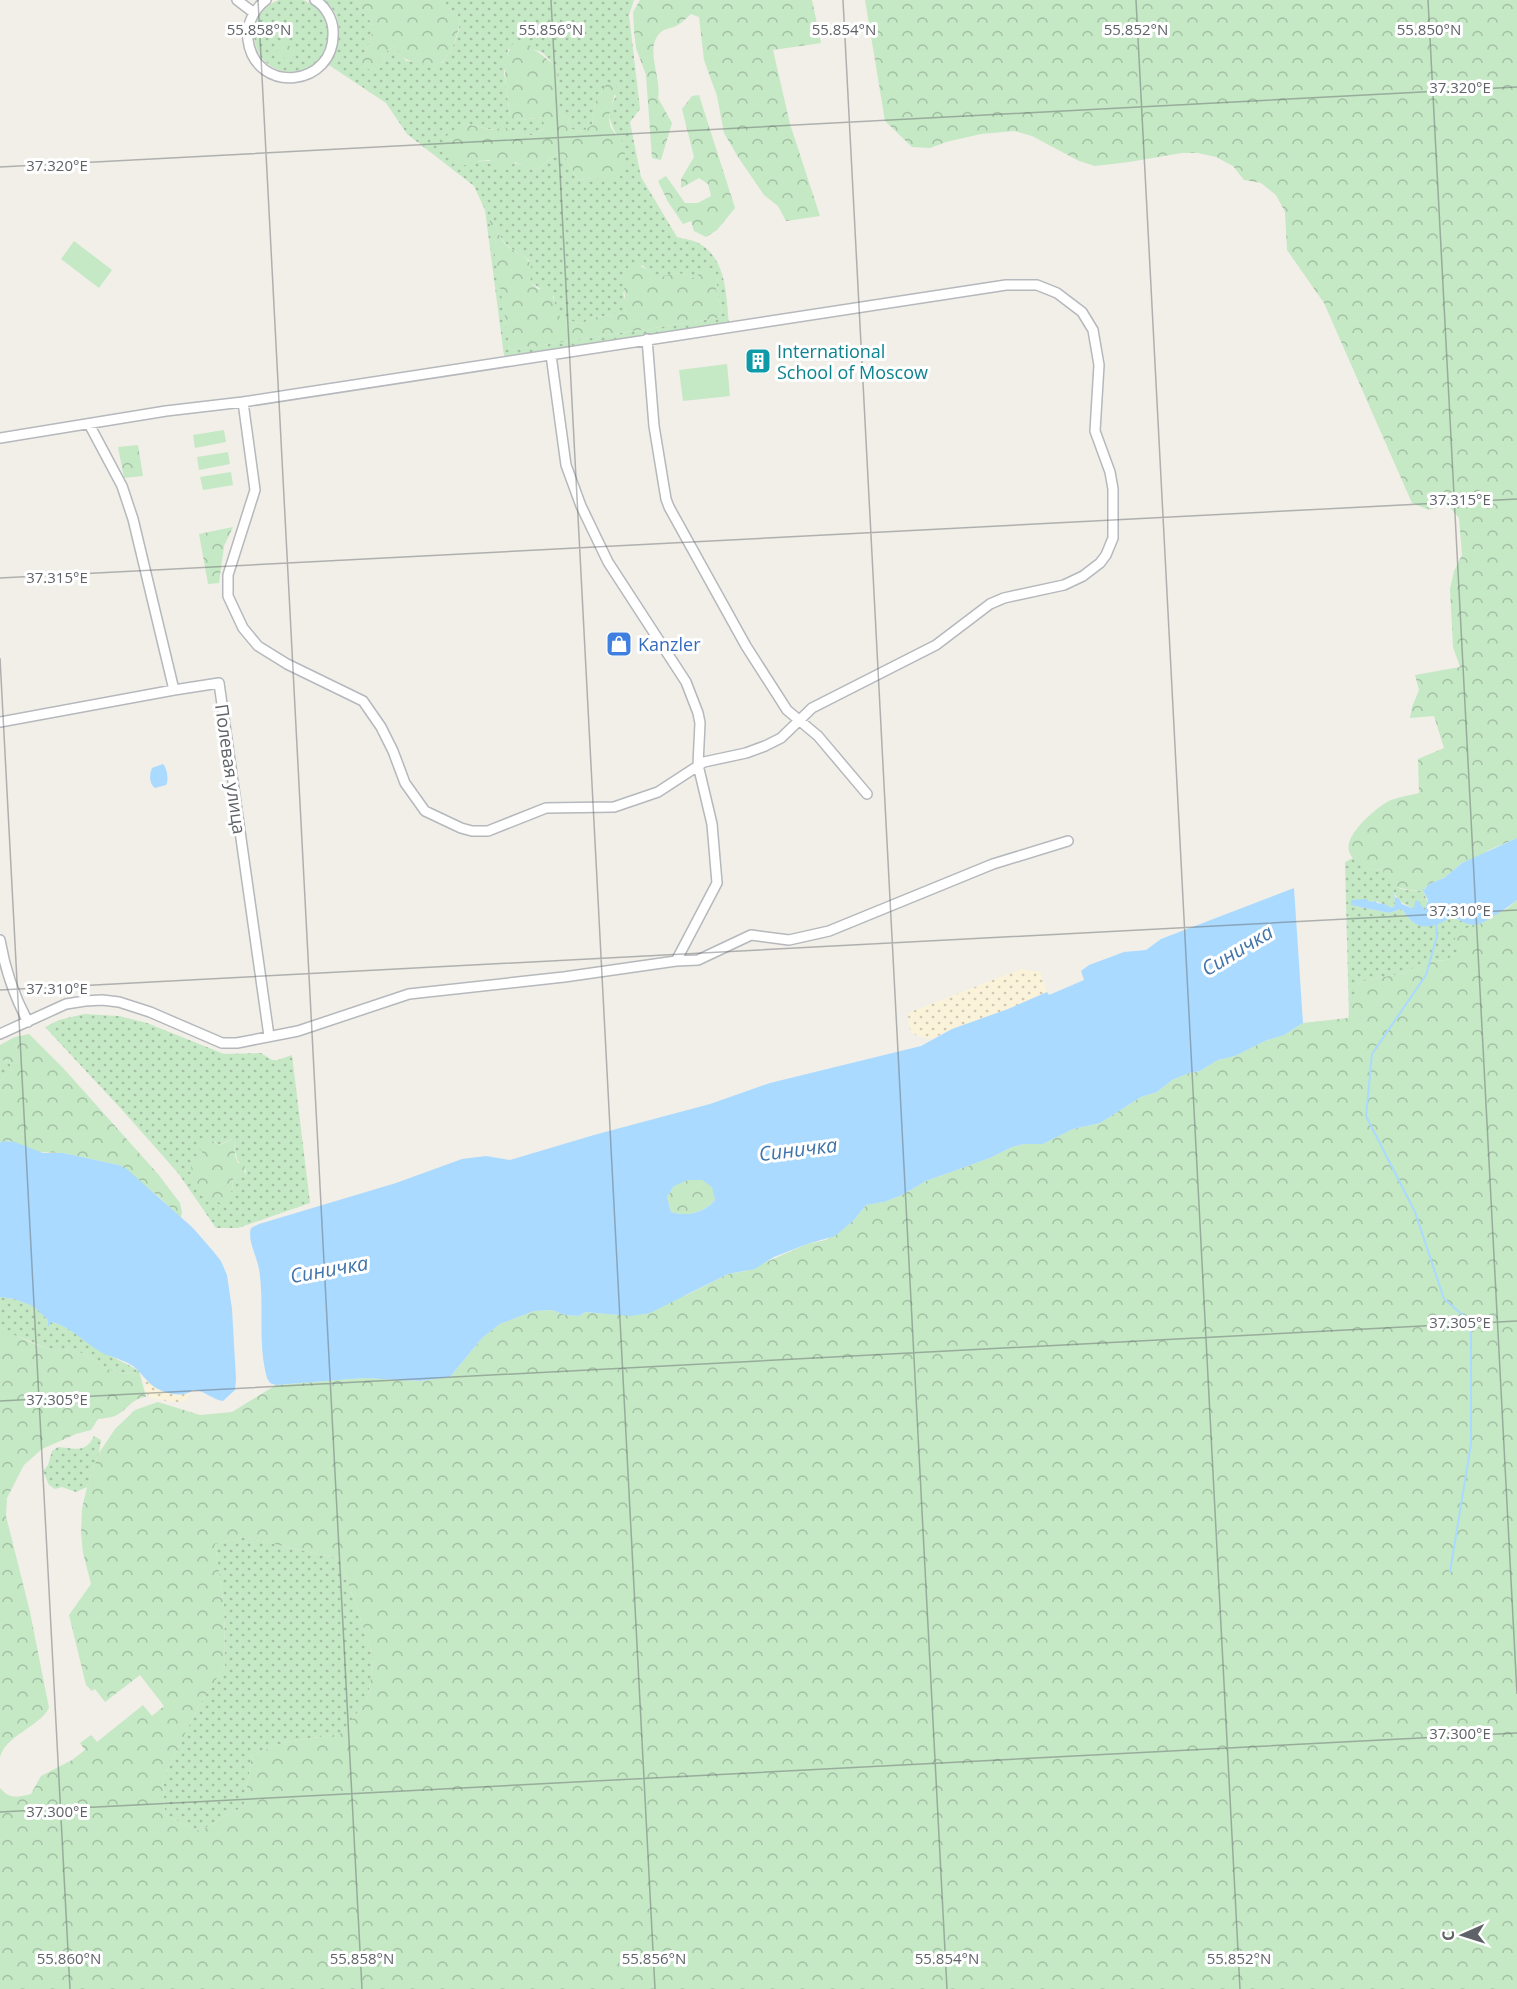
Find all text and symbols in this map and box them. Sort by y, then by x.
text: 55.858°N [227,19,291,39]
text: 55.856°N [519,19,583,39]
text: 55.854°N [812,19,876,39]
text: 55.852°N [1104,19,1168,39]
text: 55.850°N [1397,19,1461,39]
text: 37.320°E [1429,77,1491,97]
text: 37.320°E [26,155,88,175]
place label: International School of Moscow [777,339,928,384]
building icon: International School of Moscow [743,346,773,376]
text: 37.315°E [1429,489,1491,509]
text: 37.315°E [26,567,88,587]
shop icon: Kanzler [604,629,634,659]
place label: Kanzler [638,632,701,656]
street label: Полевая улица [210,702,252,836]
text: 37.310°E [1429,900,1491,920]
water label: Синичка [1196,918,1278,982]
text: 37.310°E [26,978,88,998]
water label: Синичка [757,1131,839,1167]
water label: Синичка [288,1249,370,1289]
text: 37.305°E [1429,1312,1491,1332]
text: 37.305°E [26,1389,88,1409]
text: 37.300°E [1429,1723,1491,1743]
text: 37.300°E [26,1801,88,1821]
north arrow [1433,1905,1493,1965]
text: С [1437,1930,1459,1941]
text: 55.860°N [37,1948,101,1968]
text: 55.858°N [330,1948,394,1968]
text: 55.856°N [622,1948,686,1968]
text: 55.854°N [915,1948,979,1968]
text: 55.852°N [1207,1948,1271,1968]

